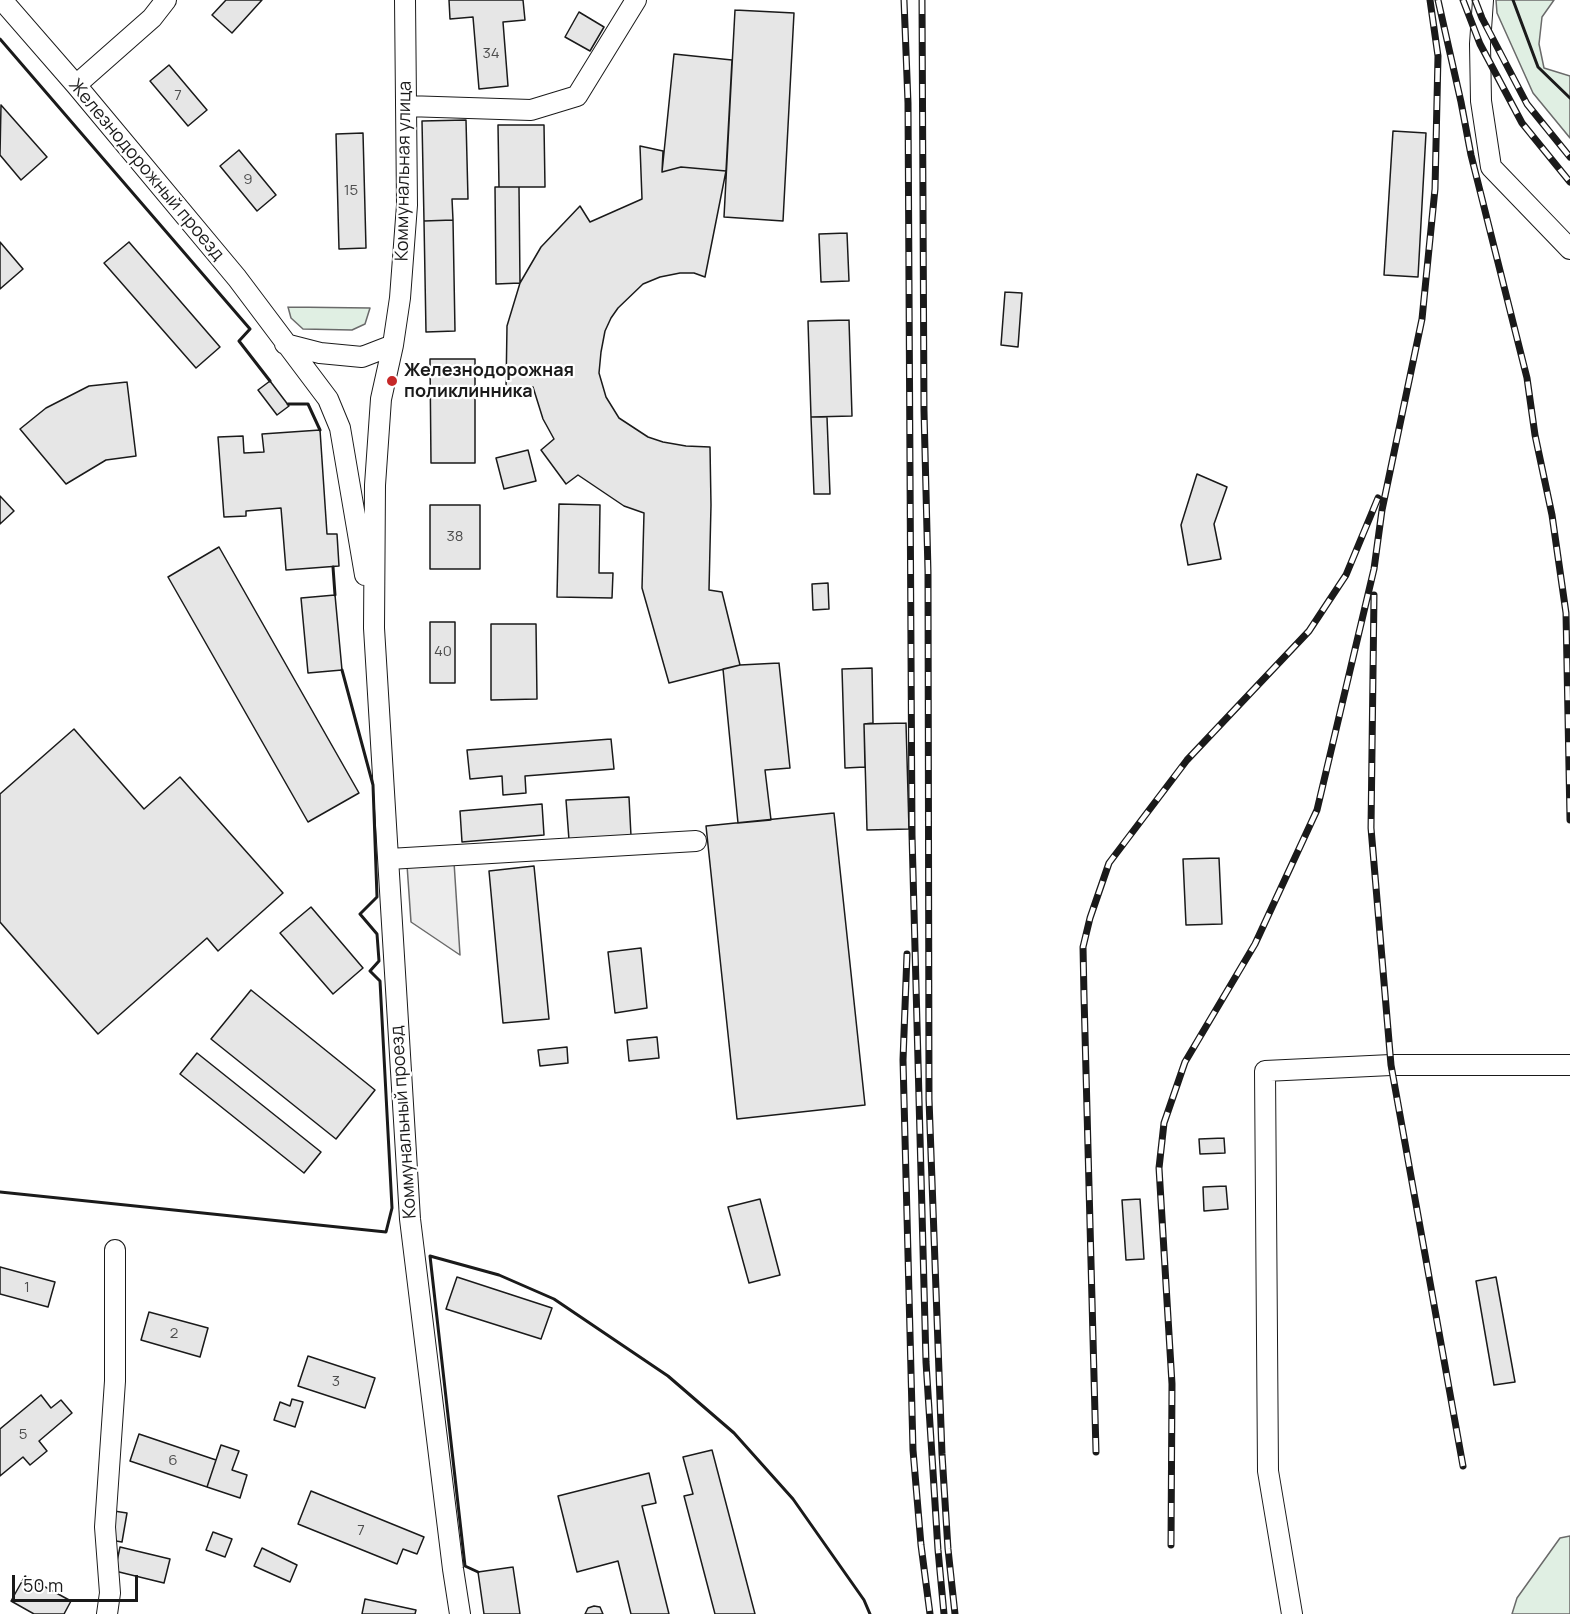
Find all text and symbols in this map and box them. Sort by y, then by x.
house number: 34 [482,45,500,63]
street label: Железнодорожный проезд [64,75,228,265]
street label: Коммунальная улица [392,81,416,261]
house number: 7 [174,87,182,105]
house number: 9 [243,171,253,189]
house number: 15 [344,182,358,200]
place label: Железнодорожная поликлинника [404,360,574,403]
marker: Железнодорожная поликлинника [385,374,399,388]
house number: 38 [446,528,464,546]
house number: 40 [434,643,452,661]
street label: Коммунальный проезд [386,1025,422,1219]
house number: 1 [24,1279,30,1297]
house number: 2 [170,1325,178,1343]
house number: 3 [332,1373,340,1391]
house number: 5 [19,1426,27,1444]
house number: 6 [168,1452,178,1470]
house number: 7 [357,1522,365,1540]
scale bar [15,1563,141,1601]
text: 50 m [23,1573,63,1597]

